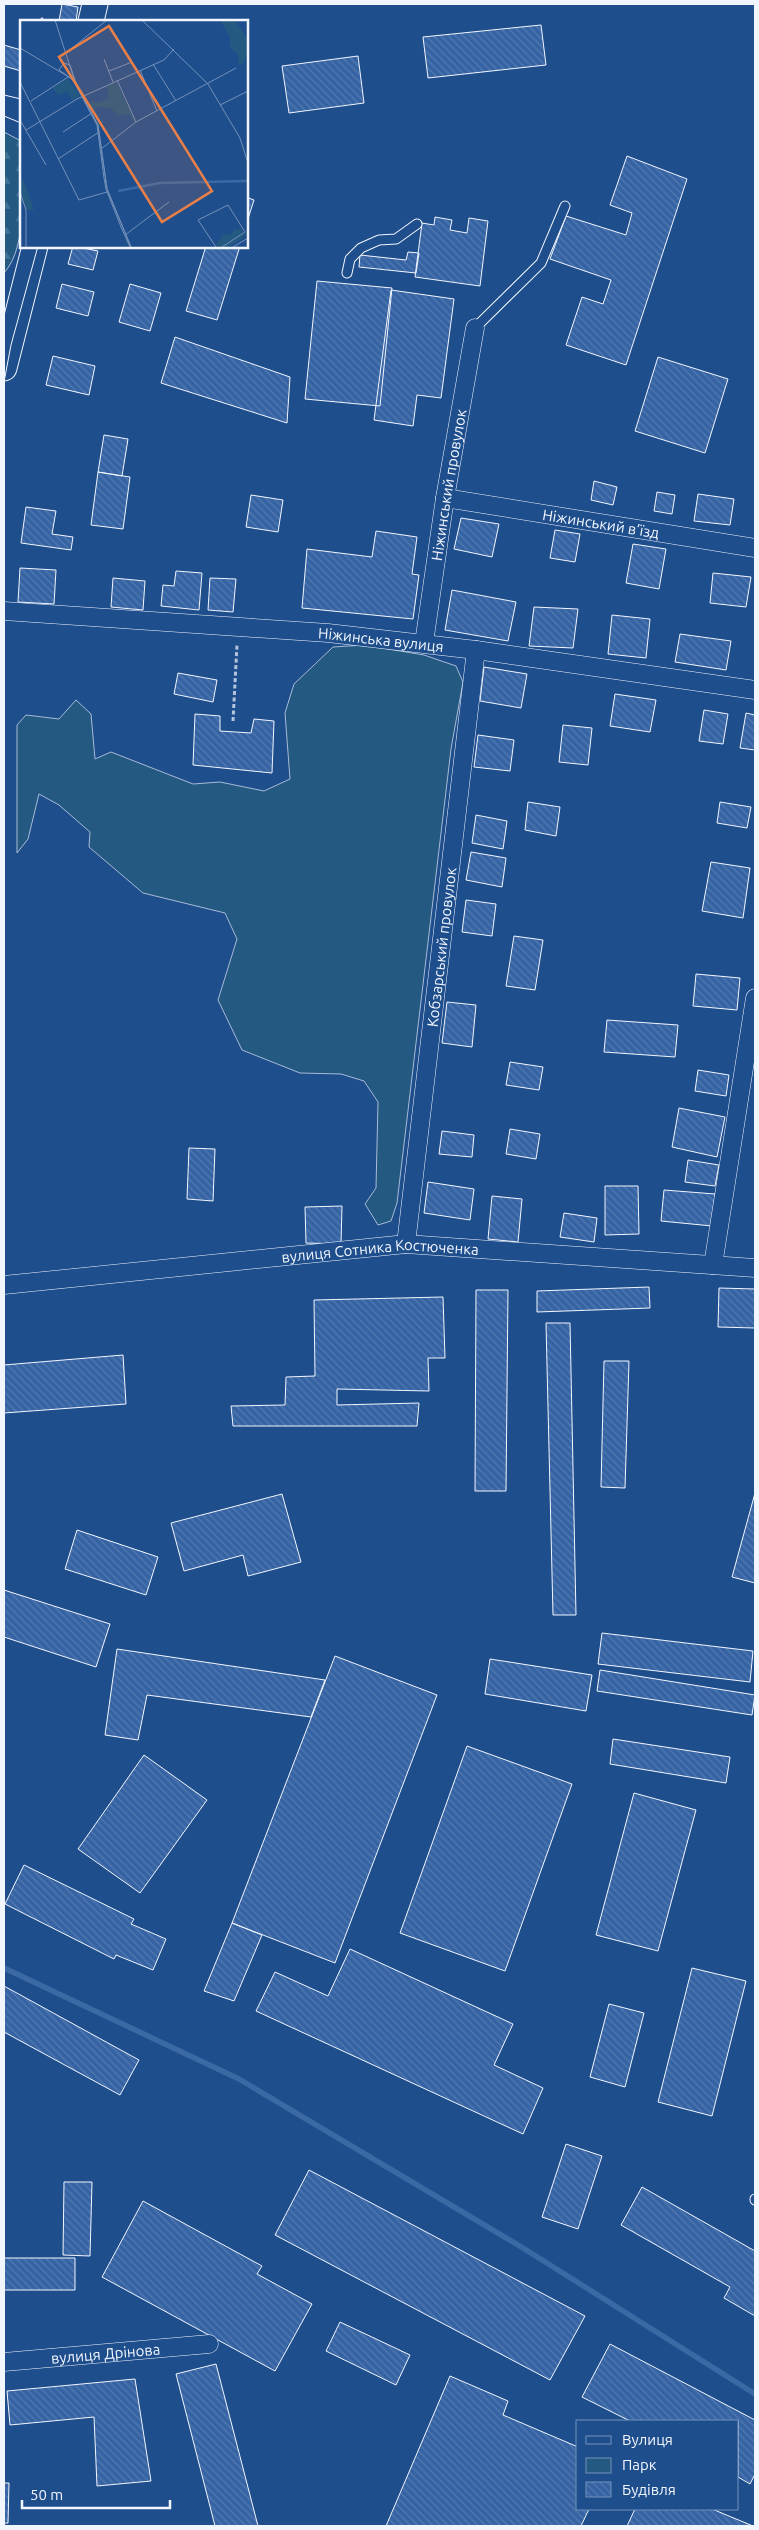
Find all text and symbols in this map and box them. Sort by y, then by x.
inset map [20,20,248,248]
street label: Ніжинський провулок [428,407,469,562]
street label: Ніжинський в’їзд [541,505,661,541]
street label: Ніжинська вулиця [318,624,445,655]
street label: Кобзарський провулок [423,866,459,1028]
street label: вулиця Сотника Костюченка [281,1235,479,1265]
street label: вулиця Дрінова [50,2340,161,2366]
legend [576,2420,739,2510]
text: Вулиця [622,2431,673,2448]
text: Парк [622,2456,657,2473]
scale bar [22,2478,170,2510]
text: Будівля [622,2481,676,2498]
text: 50 m [30,2486,63,2503]

